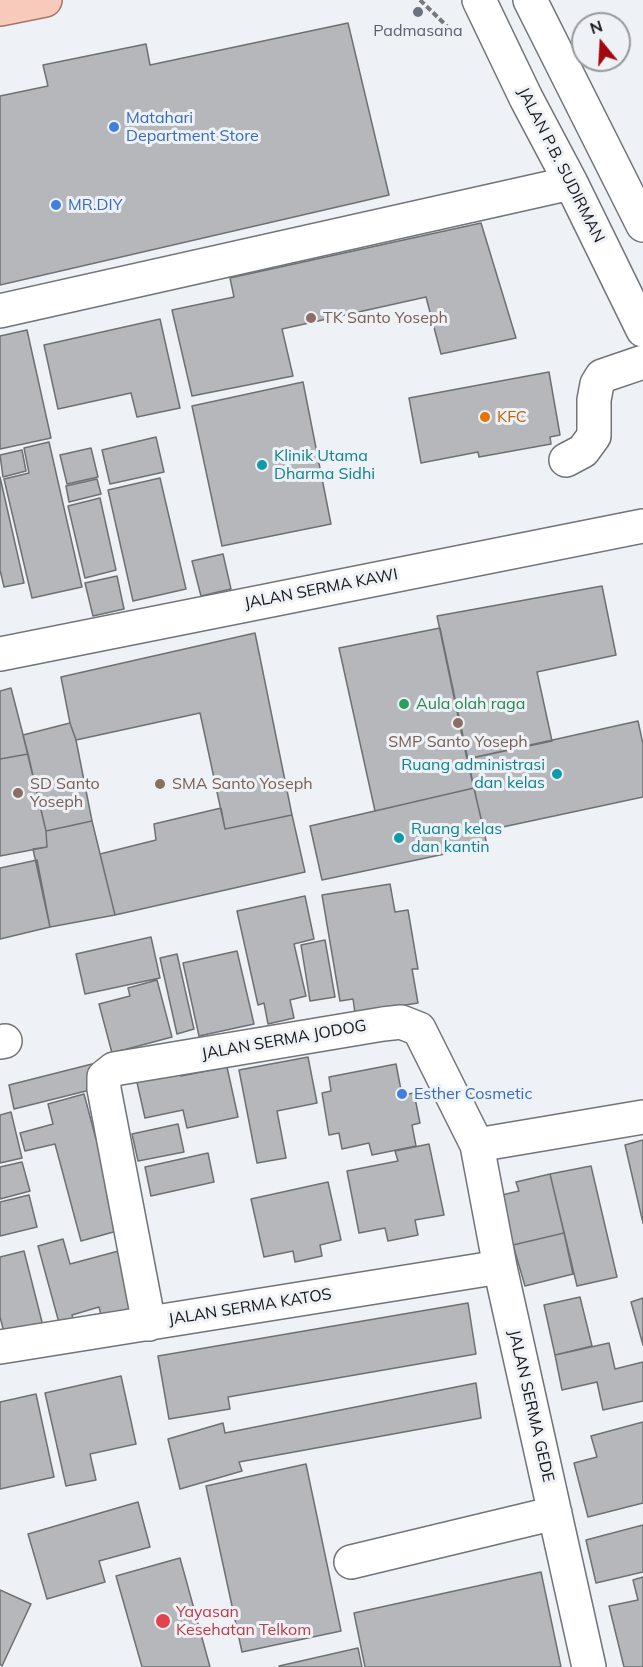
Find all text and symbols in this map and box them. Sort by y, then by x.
marker: Padmasana [411,5,425,19]
north arrow [571,12,631,72]
text: N [587,15,605,38]
place label: Padmasana [373,21,463,41]
street label: JALAN P.B. SUDIRMAN [514,84,608,246]
place label: Matahari Department Store [126,108,259,146]
marker: Matahari Department Store [107,120,121,134]
place label: MR.DIY [68,195,122,215]
marker: MR.DIY [49,198,63,212]
place label: TK Santo Yoseph [323,308,448,328]
marker: TK Santo Yoseph [304,311,318,325]
place label: KFC [497,407,527,427]
marker: KFC [478,410,492,424]
place label: Klinik Utama Dharma Sidhi [274,446,375,484]
marker: Klinik Utama Dharma Sidhi [255,458,269,472]
street label: JALAN SERMA KAWI [243,565,399,613]
place label: Aula olah raga [416,694,525,714]
marker: Aula olah raga [397,697,411,711]
marker: SMP Santo Yoseph [451,716,465,730]
place label: SMP Santo Yoseph [388,732,528,752]
place label: Ruang administrasi dan kelas [401,755,545,793]
marker: Ruang administrasi dan kelas [550,767,564,781]
place label: SD Santo Yoseph [30,774,100,812]
place label: SMA Santo Yoseph [172,774,313,794]
marker: SMA Santo Yoseph [153,777,167,791]
marker: SD Santo Yoseph [11,786,25,800]
place label: Ruang kelas dan kantin [411,819,502,857]
marker: Ruang kelas dan kantin [392,831,406,845]
street label: JALAN SERMA JODOG [200,1016,368,1064]
place label: Esther Cosmetic [414,1084,532,1104]
marker: Esther Cosmetic [395,1087,409,1101]
street label: JALAN SERMA KATOS [167,1285,333,1329]
street label: JALAN SERMA GEDE [504,1328,558,1484]
place label: Yayasan Kesehatan Telkom [176,1602,311,1640]
marker: Yayasan Kesehatan Telkom [154,1612,172,1630]

